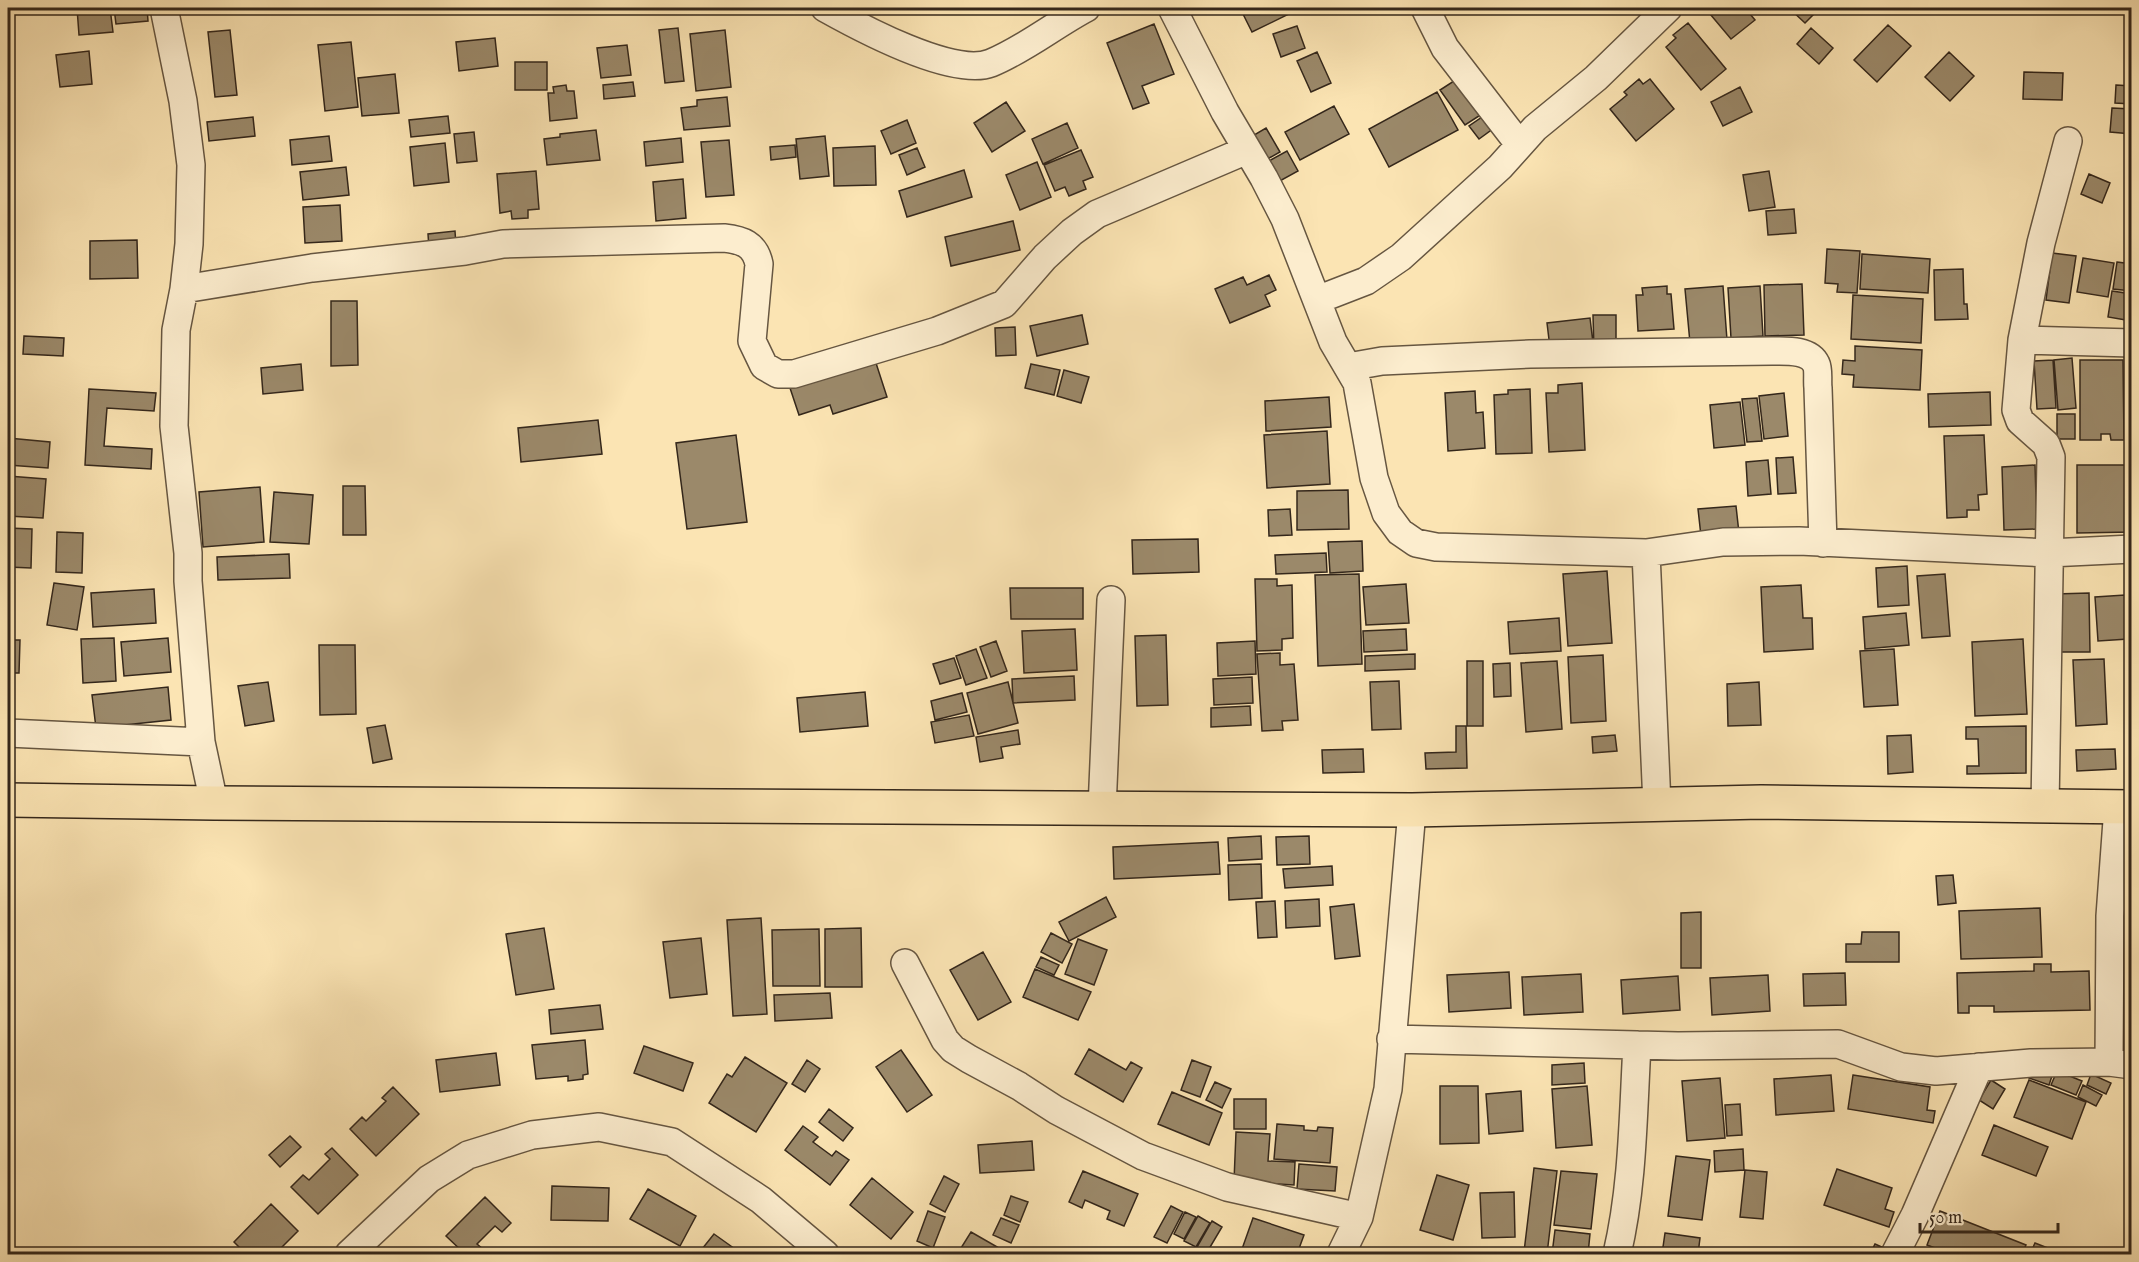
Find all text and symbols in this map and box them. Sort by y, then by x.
scale bar [1920,1196,2058,1234]
text: 50 m [1929,1207,1962,1230]

